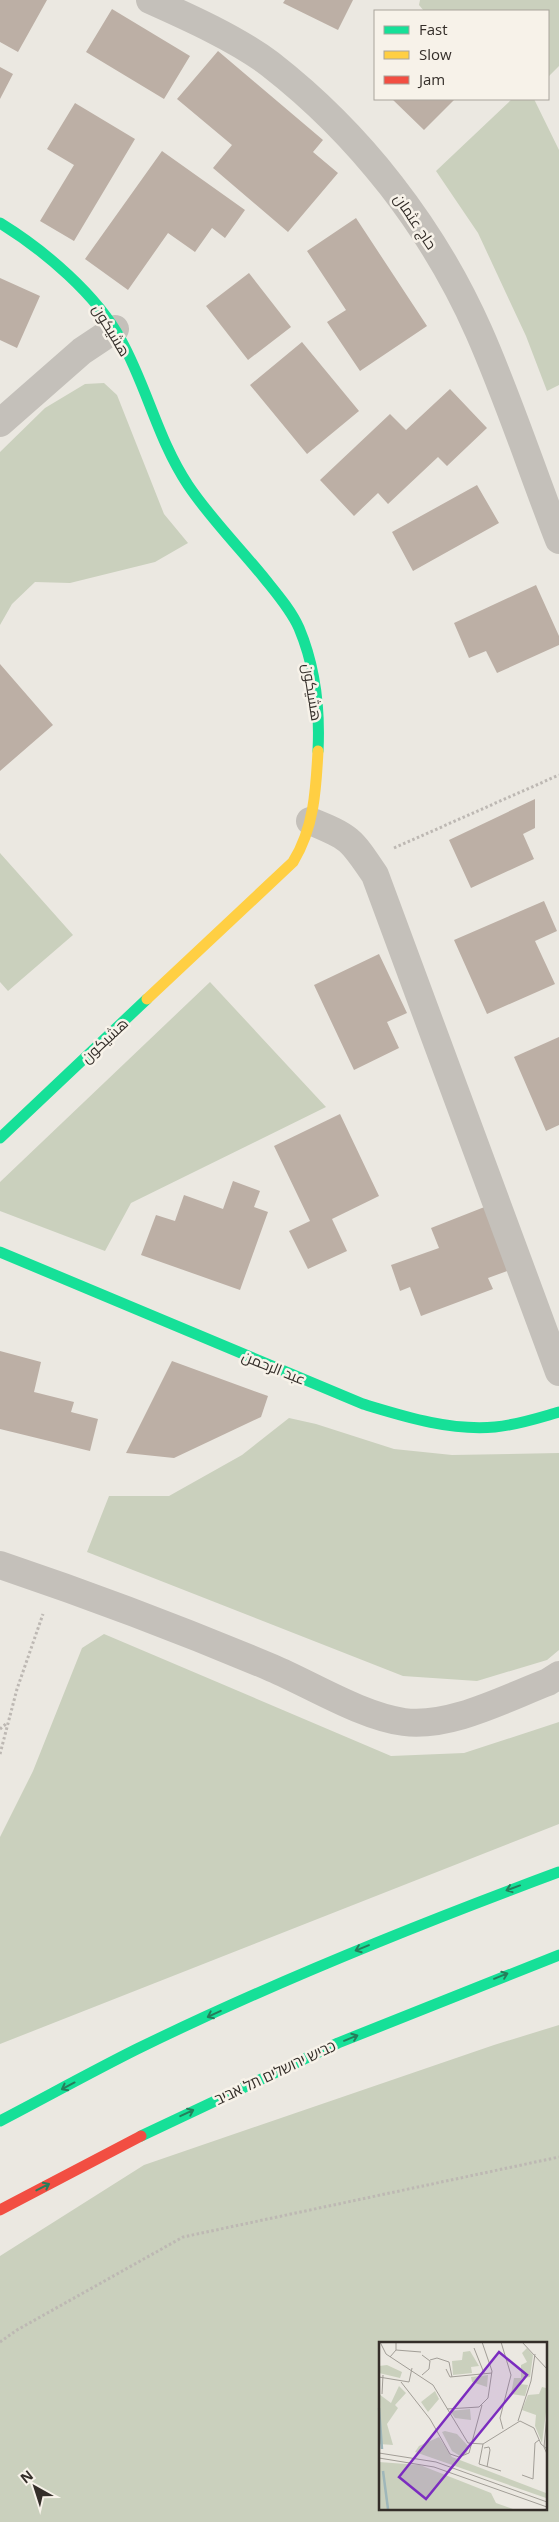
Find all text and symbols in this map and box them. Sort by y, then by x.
legend [374,10,549,100]
text: Fast [419,19,448,39]
text: Slow [419,44,452,64]
text: Jam [417,69,445,89]
street label: حاج عثمان [388,189,442,254]
street label: هشيكون [88,300,135,360]
street label: هشيكون [298,662,327,722]
street label: هشيكون [76,1013,133,1068]
street label: عبد الرحمن [239,1345,309,1390]
one-way arrow [506,1884,521,1893]
one-way arrow [355,1944,370,1954]
one-way arrow [494,1971,509,1980]
one-way arrow [207,2010,222,2019]
one-way arrow [343,2032,358,2042]
street label: כביש ירושלים תל אביב [211,2035,339,2109]
one-way arrow [61,2081,76,2091]
one-way arrow [179,2107,194,2117]
one-way arrow [35,2182,50,2191]
inset map [379,2342,546,2510]
north arrow [10,2462,60,2512]
text: N [16,2466,37,2487]

